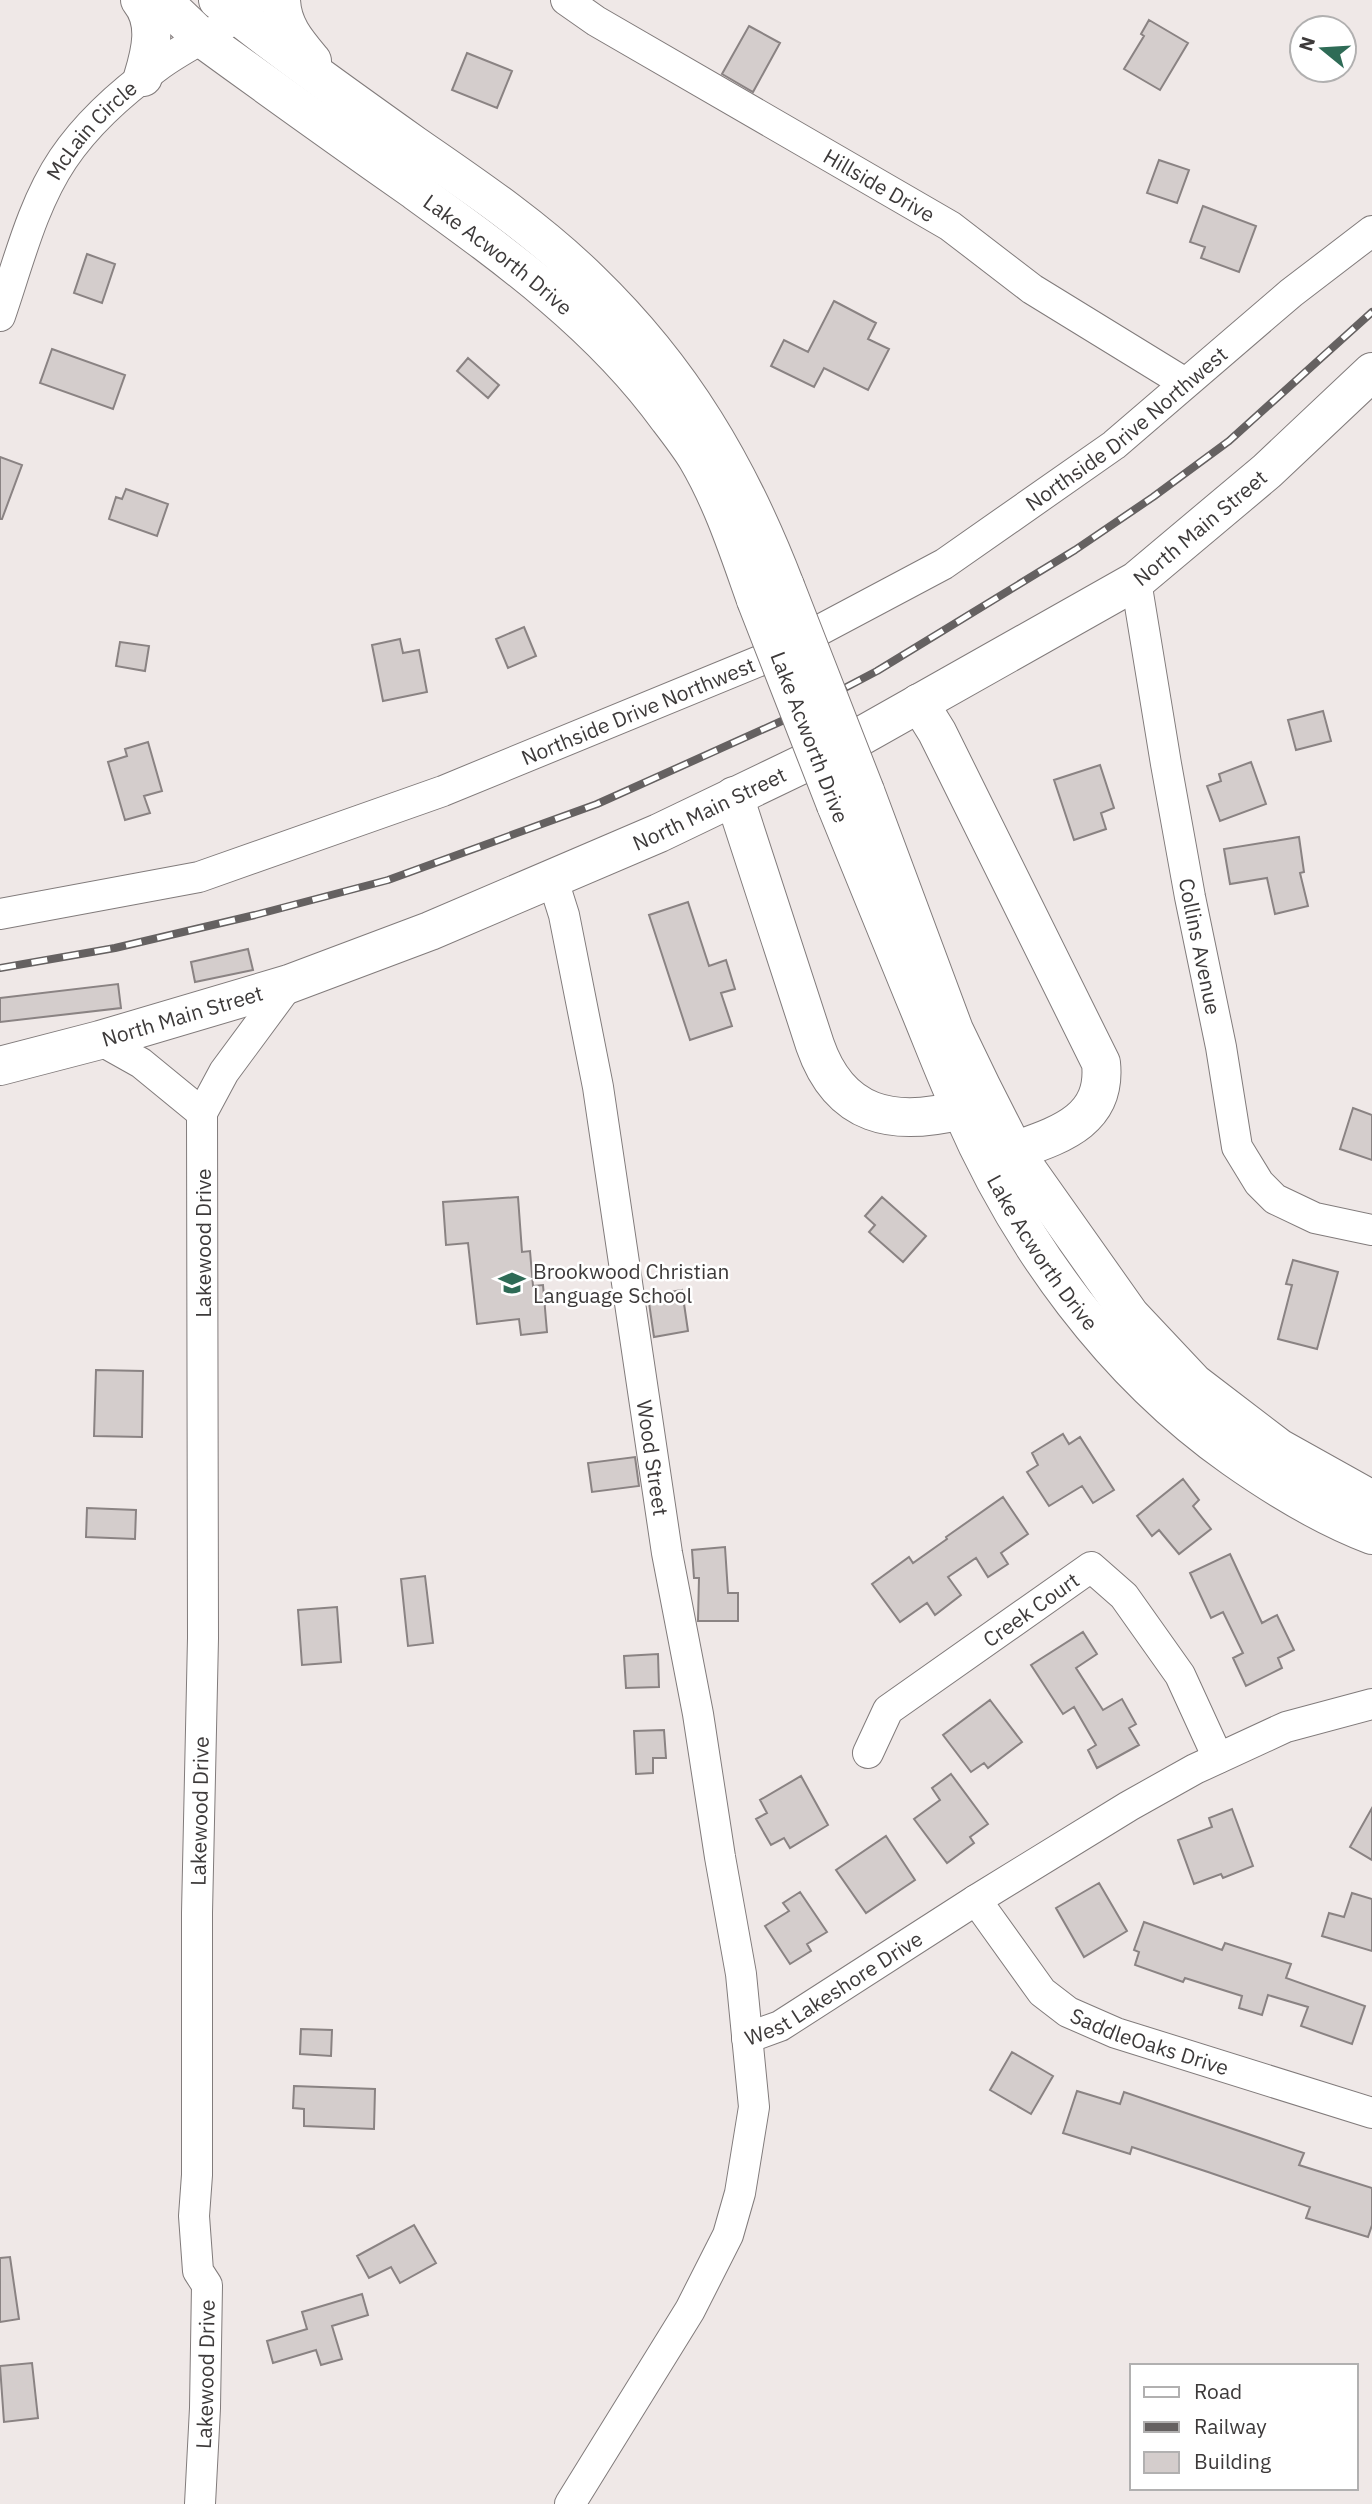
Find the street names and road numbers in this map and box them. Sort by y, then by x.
street label: McLain Circle [39,74,142,185]
street label: Hillside Drive [818,142,940,228]
street label: Lake Acworth Drive [418,188,579,321]
street label: Northside Drive Northwest [1020,340,1233,517]
street label: North Main Street [1127,463,1272,592]
street label: Lake Acworth Drive [764,647,856,827]
street label: Northside Drive Northwest [517,650,759,771]
street label: North Main Street [628,760,791,857]
street label: Collins Avenue [1173,876,1228,1017]
street label: North Main Street [98,979,266,1053]
street label: Lakewood Drive [189,1168,217,1318]
street label: Lake Acworth Drive [981,1170,1105,1336]
street label: Wood Street [631,1398,675,1518]
street label: Creek Court [977,1566,1084,1653]
street label: Lakewood Drive [184,1736,215,1886]
street label: West Lakeshore Drive [741,1924,928,2052]
street label: SaddleOaks Drive [1066,2001,1232,2081]
street label: Lakewood Drive [189,2299,221,2449]

